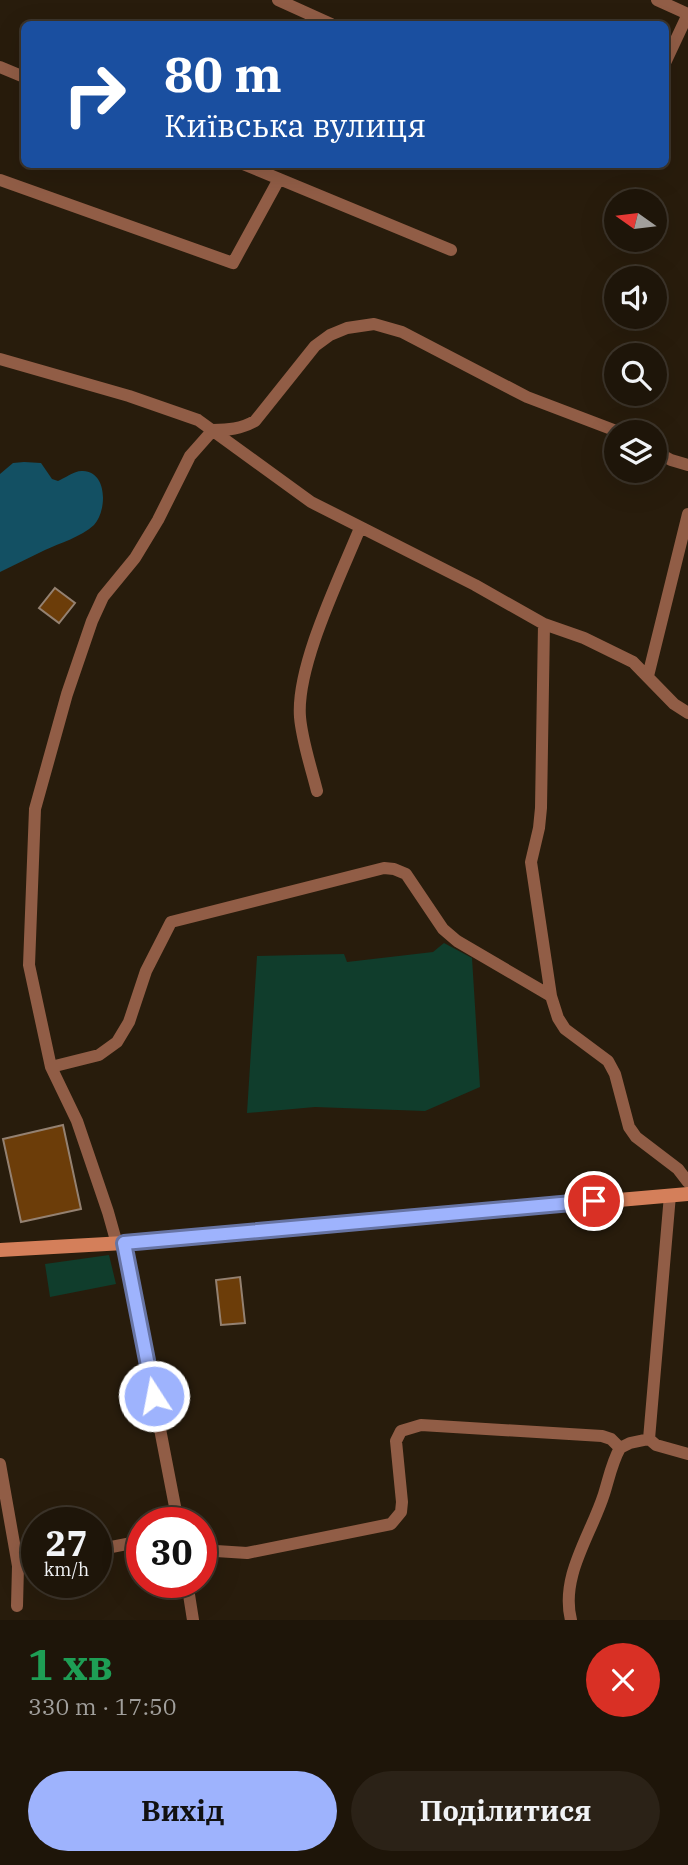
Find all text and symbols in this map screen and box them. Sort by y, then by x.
text: 80 m [164,42,282,105]
icon: right [49,49,140,140]
text: Київська вулиця [164,104,426,146]
north arrow [604,189,667,252]
map controls [604,189,667,483]
button: sound [604,266,667,329]
button: search [604,343,667,406]
button: layers [604,420,667,483]
pin [564,1171,624,1231]
icon: arrive [575,1182,613,1220]
position arrow [117,1359,191,1433]
speed limit sign: 30 [126,1507,217,1598]
text: 27 [45,1520,88,1566]
text: km/h [44,1558,89,1581]
text: 1 хв [28,1637,113,1692]
button: close [586,1643,660,1717]
text: 330 m · 17:50 [28,1691,177,1721]
button: Вихід [28,1771,337,1851]
button: Поділитися [351,1771,660,1851]

